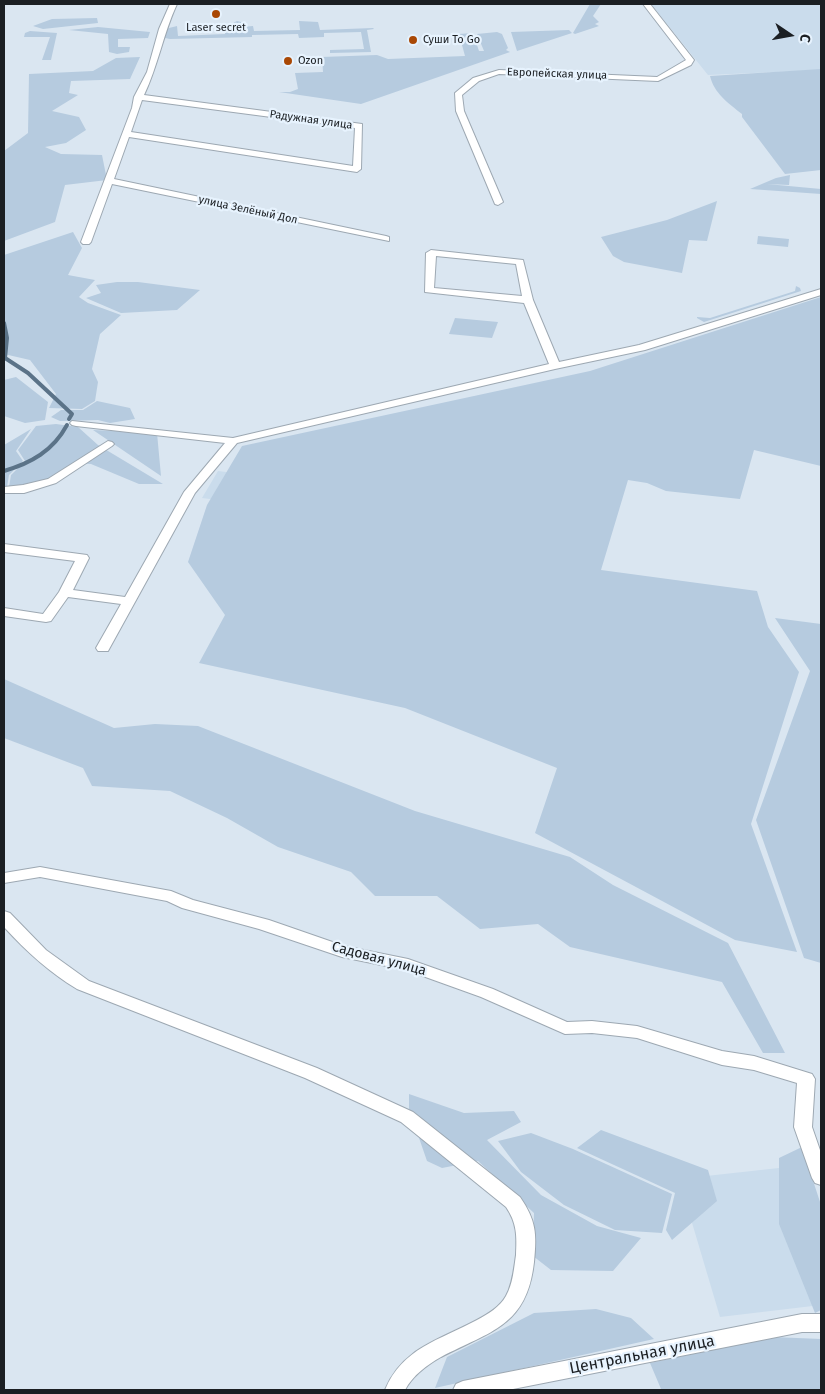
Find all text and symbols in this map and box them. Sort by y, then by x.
marker: Laser secret [210,8,222,20]
north arrow [765,10,815,60]
place label: Laser secret [186,21,246,35]
place label: Суши To Go [423,33,480,47]
text: С [796,33,814,44]
marker: Суши To Go [407,34,419,46]
place label: Ozon [298,54,323,68]
marker: Ozon [282,55,294,67]
street label: Европейская улица [507,66,607,82]
street label: Радужная улица [269,108,353,132]
street label: улица Зелёный Дол [197,193,299,227]
street label: Садовая улица [330,938,428,980]
street label: Центральная улица [568,1332,716,1378]

